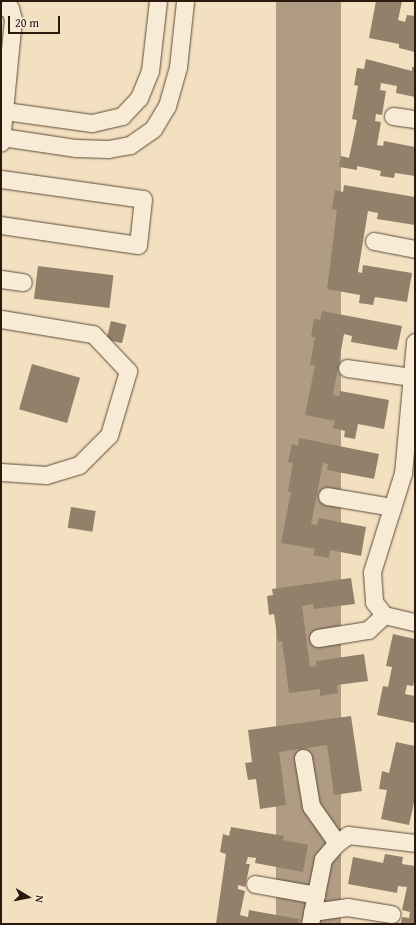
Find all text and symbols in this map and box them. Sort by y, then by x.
scale bar [10,8,62,34]
text: 20 m [15,14,39,31]
north arrow [8,877,48,917]
text: N [31,894,48,904]

